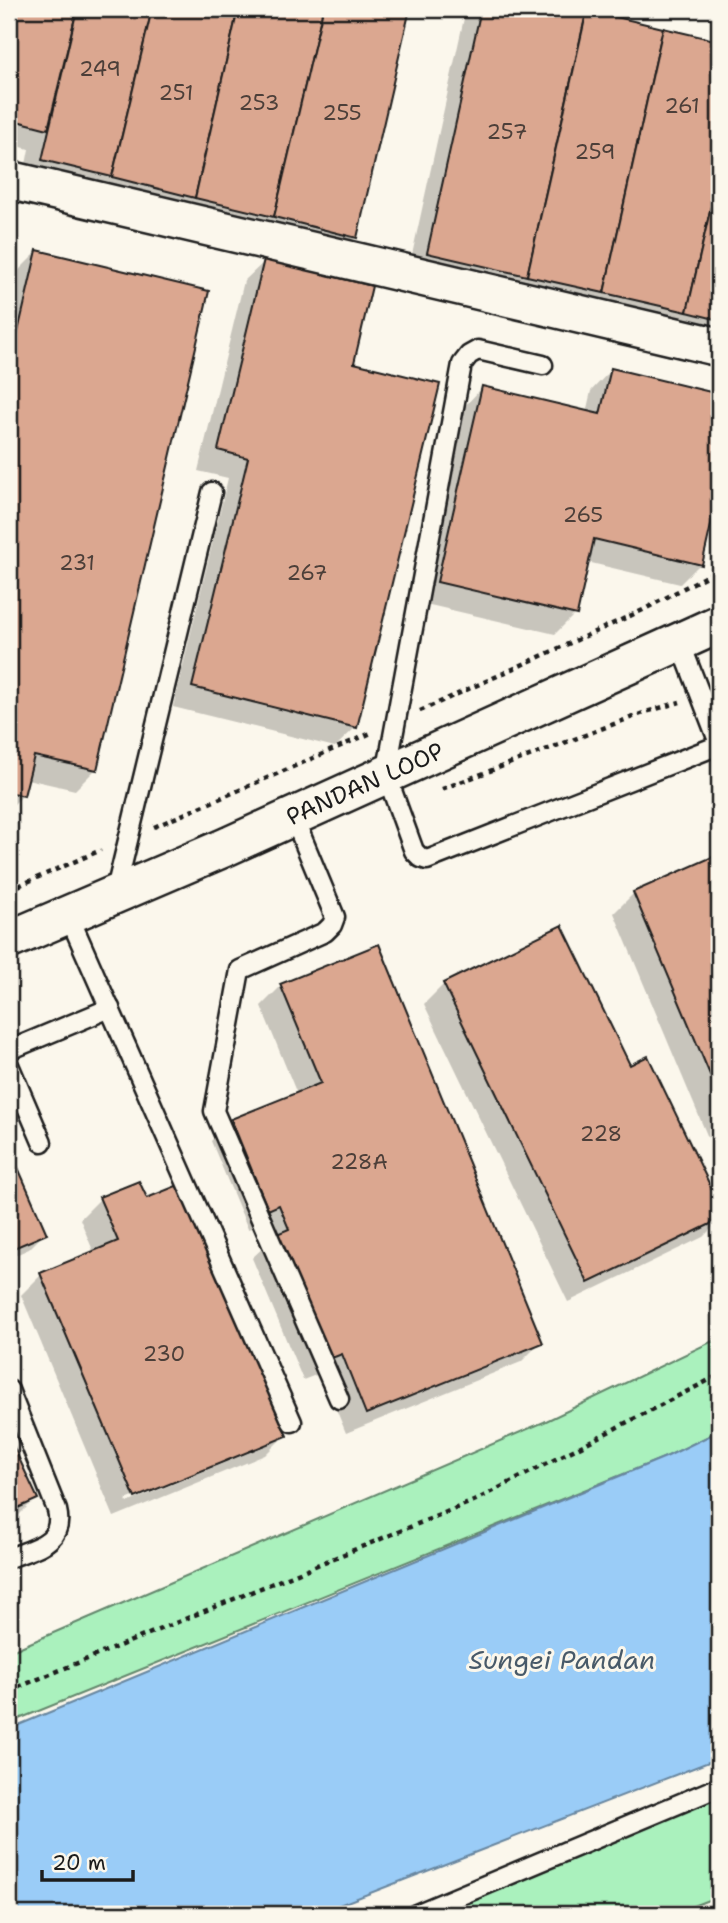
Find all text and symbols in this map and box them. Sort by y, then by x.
house number: 249 [79,55,121,83]
house number: 251 [158,79,194,107]
house number: 253 [239,89,279,117]
house number: 261 [664,92,700,120]
house number: 255 [322,99,362,127]
house number: 257 [487,118,527,146]
house number: 259 [575,138,615,166]
house number: 265 [563,501,603,529]
house number: 231 [59,549,95,577]
house number: 267 [287,559,327,587]
street label: PANDAN LOOP [281,735,449,833]
house number: 228 [580,1120,622,1148]
house number: 228A [330,1148,388,1176]
house number: 230 [143,1340,185,1368]
water label: Sungei Pandan [469,1642,655,1677]
scale bar [42,1839,133,1883]
text: 20 m [52,1849,106,1877]

